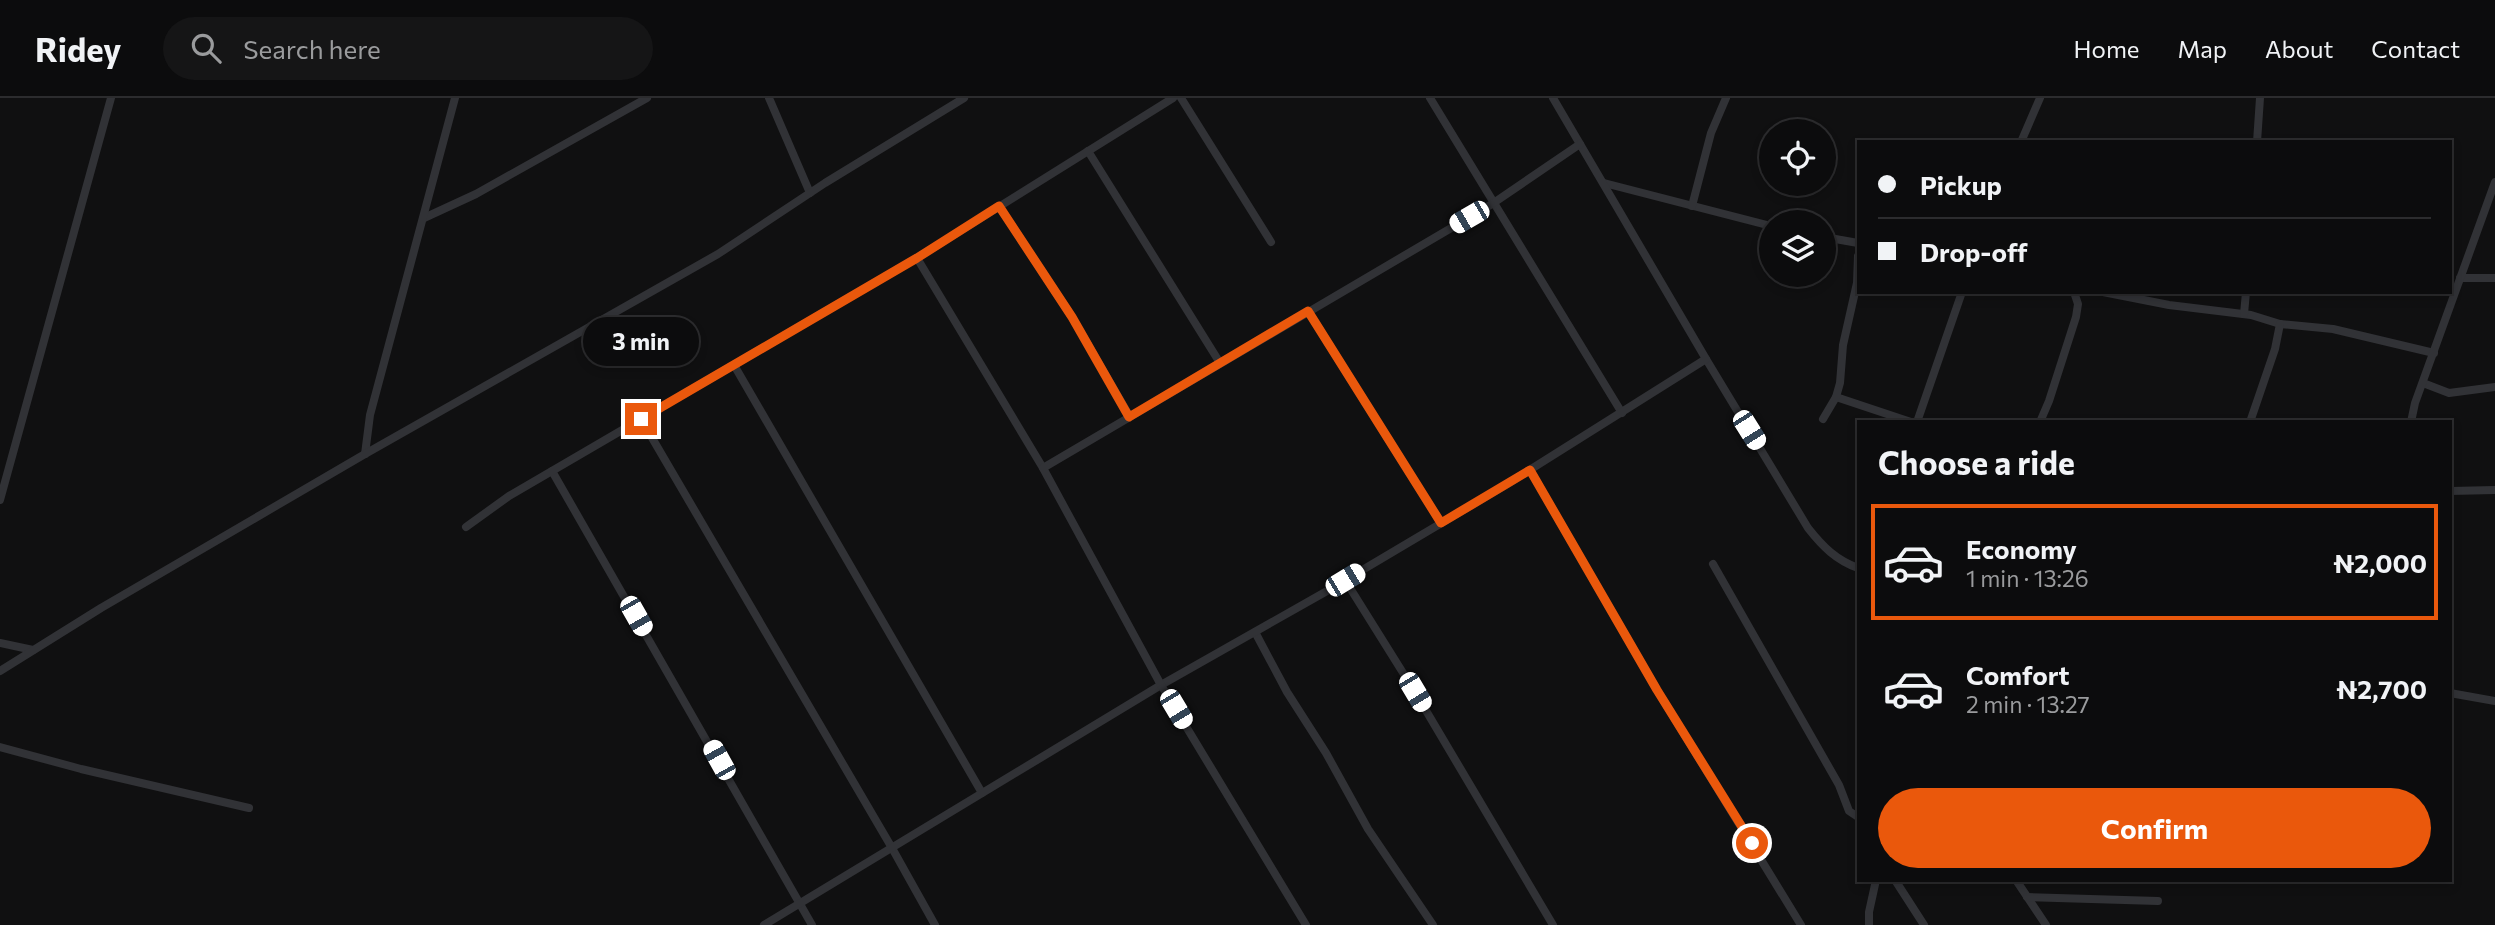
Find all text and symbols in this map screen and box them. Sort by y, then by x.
search box [163,17,653,80]
text: Ridey [35,28,121,69]
icon: search [187,29,225,67]
text: Search here [243,33,381,64]
text: Home [2074,34,2140,63]
text: Map [2178,34,2227,63]
text: About [2265,34,2333,63]
text: Contact [2371,34,2460,63]
map controls [1759,119,1836,287]
button: locate [1759,119,1836,196]
text: Pickup [1920,169,2002,200]
car [1446,197,1493,237]
button: layers [1759,210,1836,287]
text: Drop-off [1920,236,2027,267]
callout: 3 min [583,317,699,366]
text: 3 min [612,327,670,355]
route end [625,403,657,435]
car [1729,407,1770,453]
text: Choose a ride [1878,442,2075,482]
icon: car [1882,531,1945,594]
text: Economy [1966,533,2077,564]
text: ₦2,000 [2333,547,2427,578]
car [1322,560,1369,600]
text: 1 min · 13:26 [1966,564,2089,592]
car [617,593,656,639]
icon: car [1882,657,1945,720]
text: Comfort [1966,659,2069,690]
car [1396,669,1435,715]
text: ₦2,700 [2336,673,2427,704]
car [1157,686,1196,732]
text: 2 min · 13:27 [1966,690,2090,718]
car [700,737,739,783]
button: Confirm [1878,788,2431,868]
route start [1736,827,1768,859]

